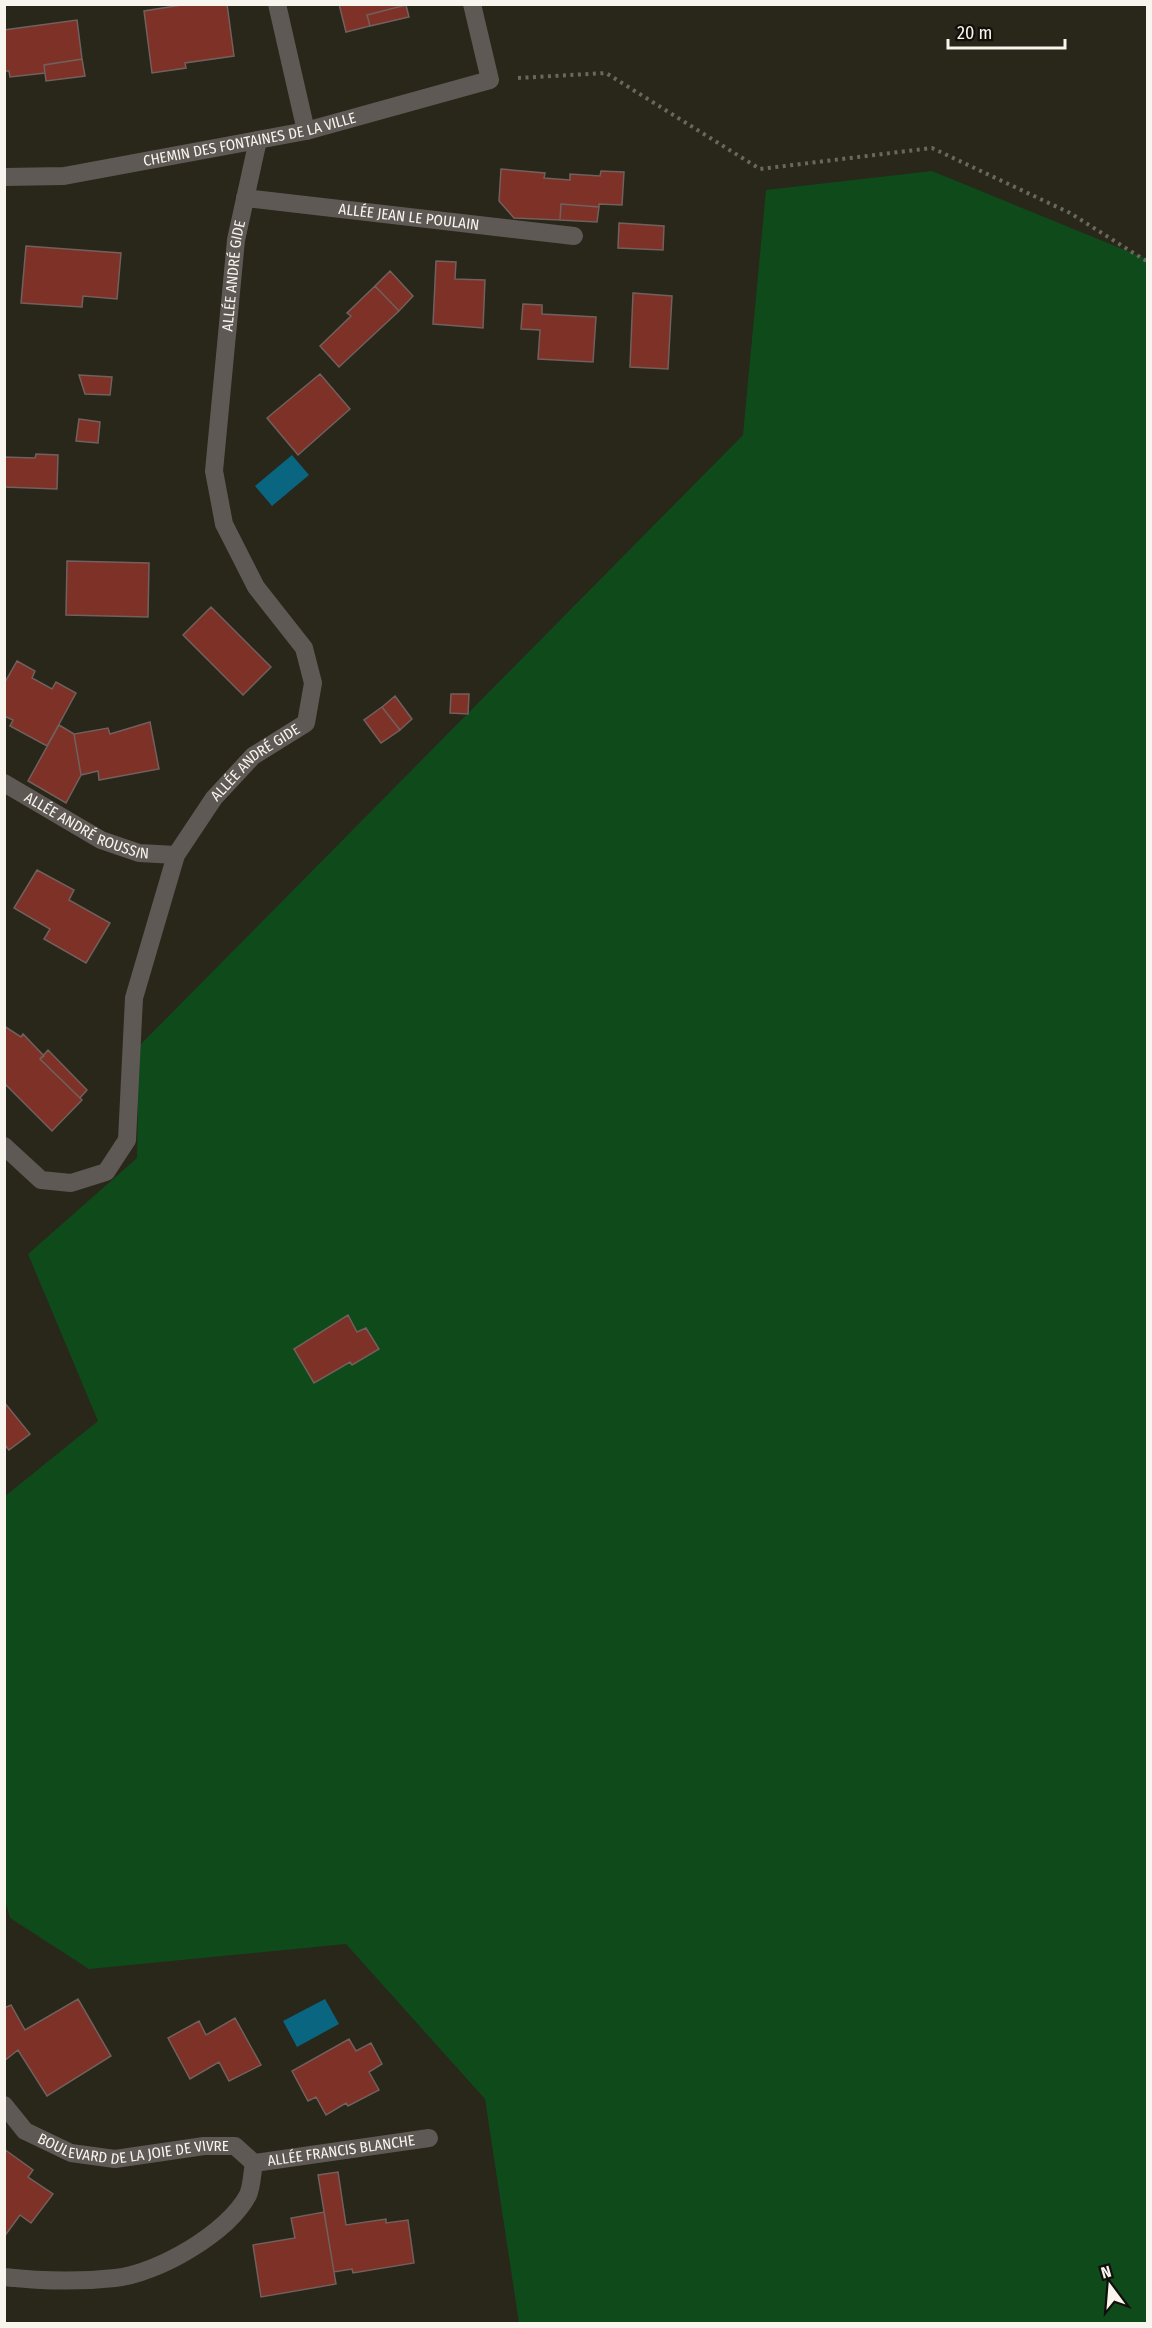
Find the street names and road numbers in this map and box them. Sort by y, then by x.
street label: CHEMIN DES FONTAINES DE LA VILLE [142,109,358,170]
street label: ALLÉE JEAN LE POULAIN [338,200,480,234]
street label: ALLÉE ANDRÉ GIDE [218,219,249,332]
street label: ALLÉE ANDRÉ GIDE [207,720,303,805]
street label: ALLÉE ANDRÉ ROUSSIN [21,788,149,863]
street label: BOULEVARD DE LA JOIE DE VIVRE [35,2129,229,2168]
street label: ALLÉE FRANCIS BLANCHE [266,2131,416,2170]

